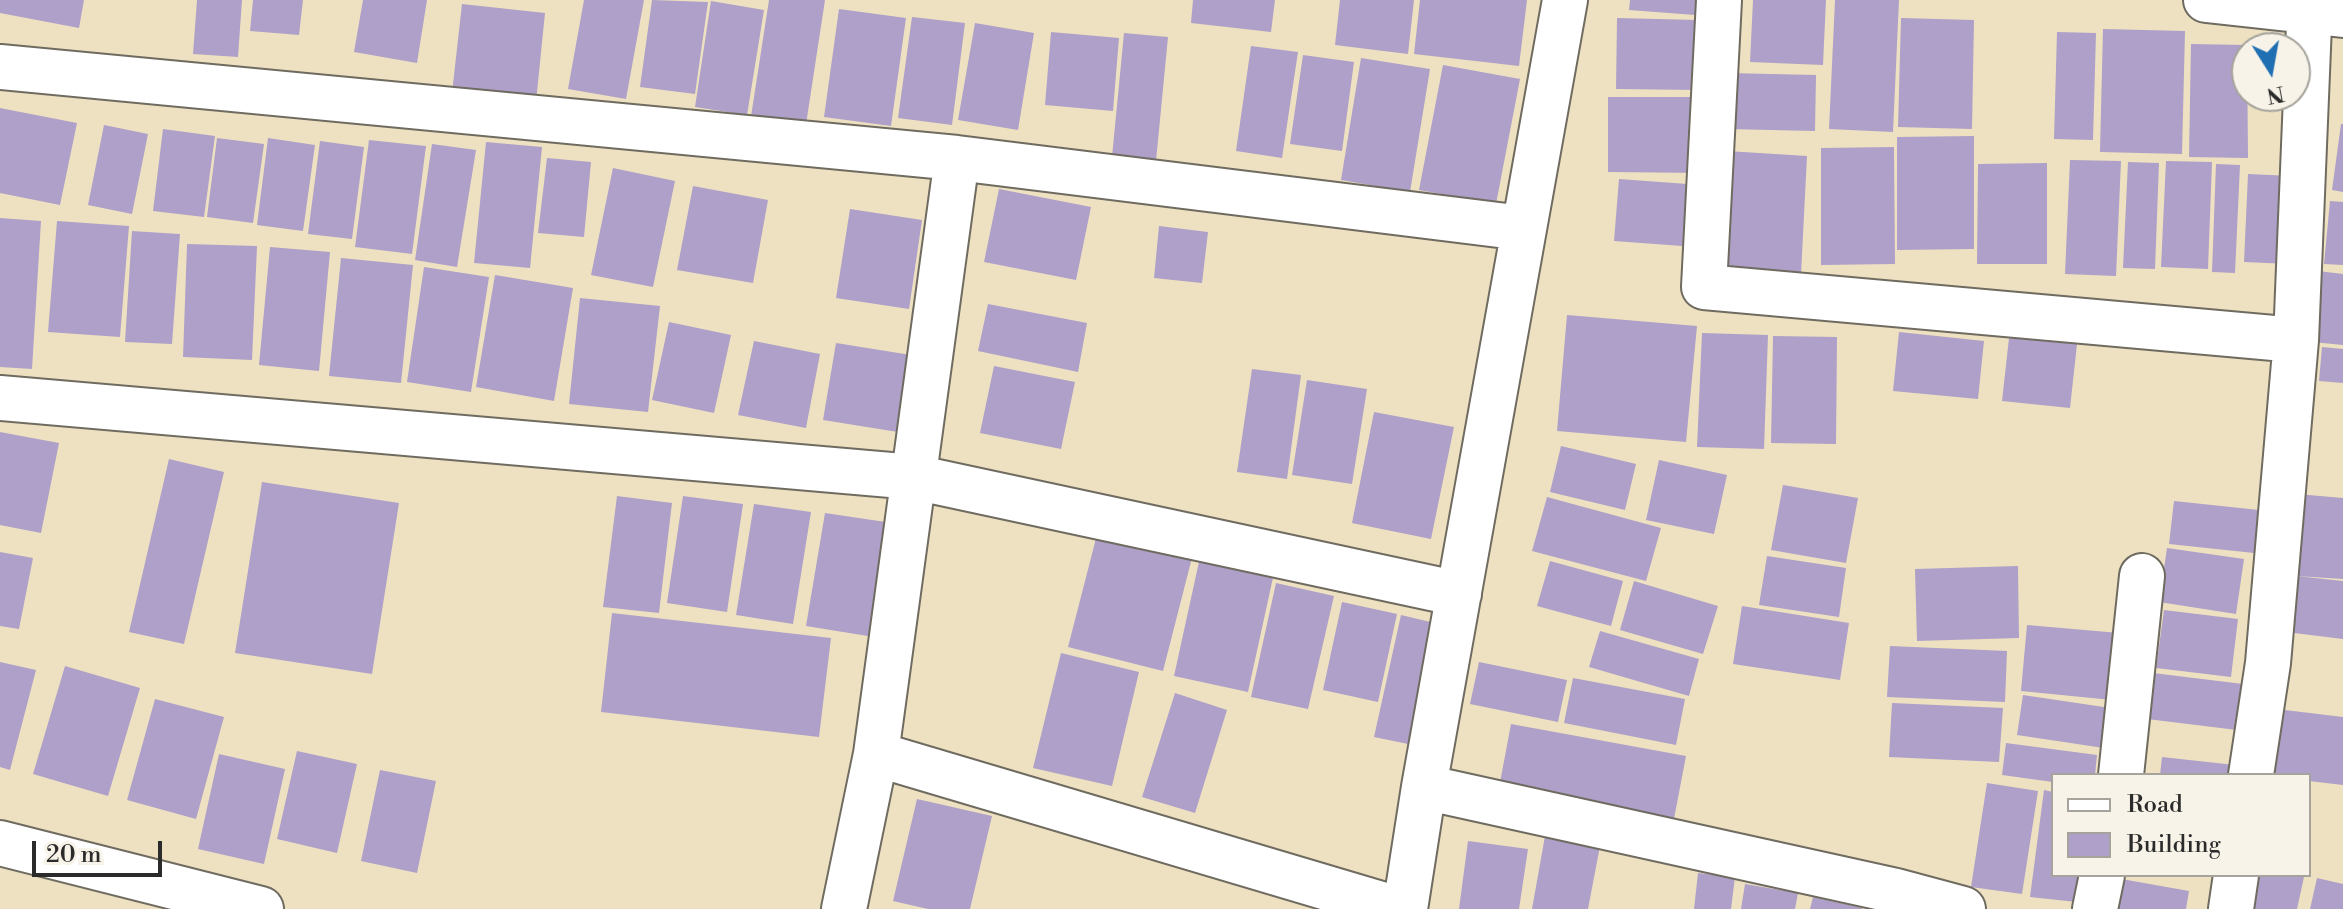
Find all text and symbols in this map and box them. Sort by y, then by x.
north arrow [2231,32,2311,112]
text: N [2264,79,2286,109]
legend [2051,773,2311,877]
text: Road [2127,790,2183,820]
scale bar [36,825,166,875]
text: Building [2127,830,2221,860]
text: 20 m [46,840,102,870]

